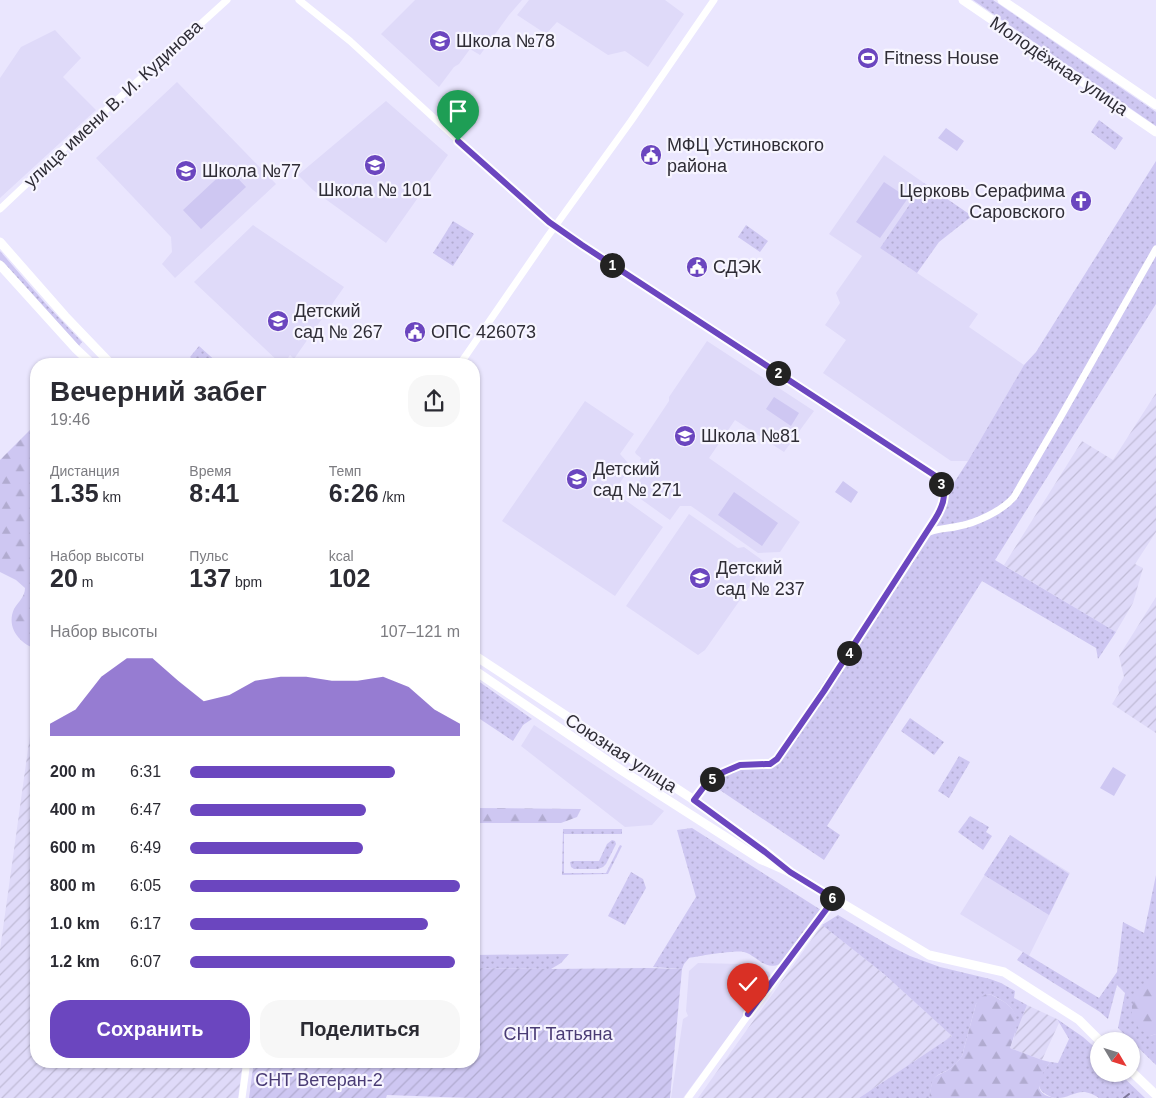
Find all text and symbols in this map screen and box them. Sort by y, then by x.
street label: Молодёжная улица [986,12,1133,120]
street label: улица имени В. И. Кудинова [20,16,207,192]
school or university icon: Школа №78 [428,29,452,53]
place label: Школа №78 [456,31,555,51]
sports icon: Fitness House [856,46,880,70]
place label: Fitness House [884,48,999,68]
pin [437,90,479,141]
icon: arrive [444,97,472,125]
place label: МФЦ Устиновского района [667,135,824,176]
public building icon: МФЦ Устиновского района [639,143,663,167]
school or university icon: Школа № 101 [363,153,387,177]
school or university icon: Школа №77 [174,159,198,183]
place label: Школа №77 [202,161,301,181]
place label: Школа № 101 [318,180,432,200]
place label: Церковь Серафима Саровского [899,181,1066,222]
church icon: Церковь Серафима Саровского [1069,189,1093,213]
pin: 1 [600,252,624,278]
public building icon: СДЭК [685,255,709,279]
text: 1 [609,257,616,273]
place label: СДЭК [713,257,762,277]
place label: Детский сад № 267 [294,301,383,342]
school or university icon: Детский сад № 267 [266,309,290,333]
public building icon: ОПС 426073 [403,320,427,344]
place label: ОПС 426073 [431,322,536,342]
pin: 2 [766,360,790,386]
text: 2 [775,365,782,381]
button: share [408,375,460,427]
text: Вечерний забег [50,376,267,407]
text: 19:46 [50,411,90,428]
school or university icon: Школа №81 [673,424,697,448]
place label: Школа №81 [701,426,800,446]
place label: Детский сад № 271 [593,459,682,500]
text: Дистанция [50,463,120,479]
text: Время [189,463,231,479]
text: Темп [329,463,361,479]
school or university icon: Детский сад № 271 [565,467,589,491]
pin: 3 [928,472,954,496]
text: 3 [938,476,945,492]
text: 1.35 [50,479,99,507]
text: 8:41 [189,479,239,507]
text: 6:26 [329,479,379,507]
text: km [99,489,121,505]
text: /km [379,489,405,505]
text: Набор высоты [50,548,144,564]
text: Пульс [189,548,229,564]
text: kcal [329,548,354,564]
place label: Детский сад № 237 [716,558,805,599]
text: 20 [50,564,78,592]
text: 137 [189,564,231,592]
text: 102 [329,564,370,592]
school or university icon: Детский сад № 237 [688,566,712,590]
text: m [78,574,93,590]
text: bpm [231,574,262,590]
text: Набор высоты [50,623,157,640]
text: 107–121 m [380,623,460,640]
pin: 4 [836,640,862,666]
text: 4 [846,645,853,661]
street label: Союзная улица [561,709,681,797]
text: 200 m [50,763,95,780]
text: 6:31 [130,763,161,780]
pin: 5 [700,766,724,792]
text: 5 [709,771,716,787]
text: 400 m [50,801,95,818]
text: 6:47 [130,801,161,818]
text: 600 m [50,839,95,856]
text: 6:49 [130,839,161,856]
text: 800 m [50,877,95,894]
text: 6:05 [130,877,161,894]
pin: 6 [820,886,844,910]
text: 6 [829,890,836,906]
text: 1.0 km [50,915,100,932]
text: 6:17 [130,915,161,932]
text: 1.2 km [50,953,100,970]
text: 6:07 [130,953,161,970]
pin [727,963,769,1014]
icon: check [734,970,762,998]
button: Сохранить [50,1000,250,1058]
button: Поделиться [260,1000,460,1058]
park label: СНТ Татьяна [503,1024,614,1044]
north arrow [1090,1032,1140,1082]
map controls [1090,1032,1140,1082]
park label: СНТ Ветеран-2 [255,1070,383,1090]

